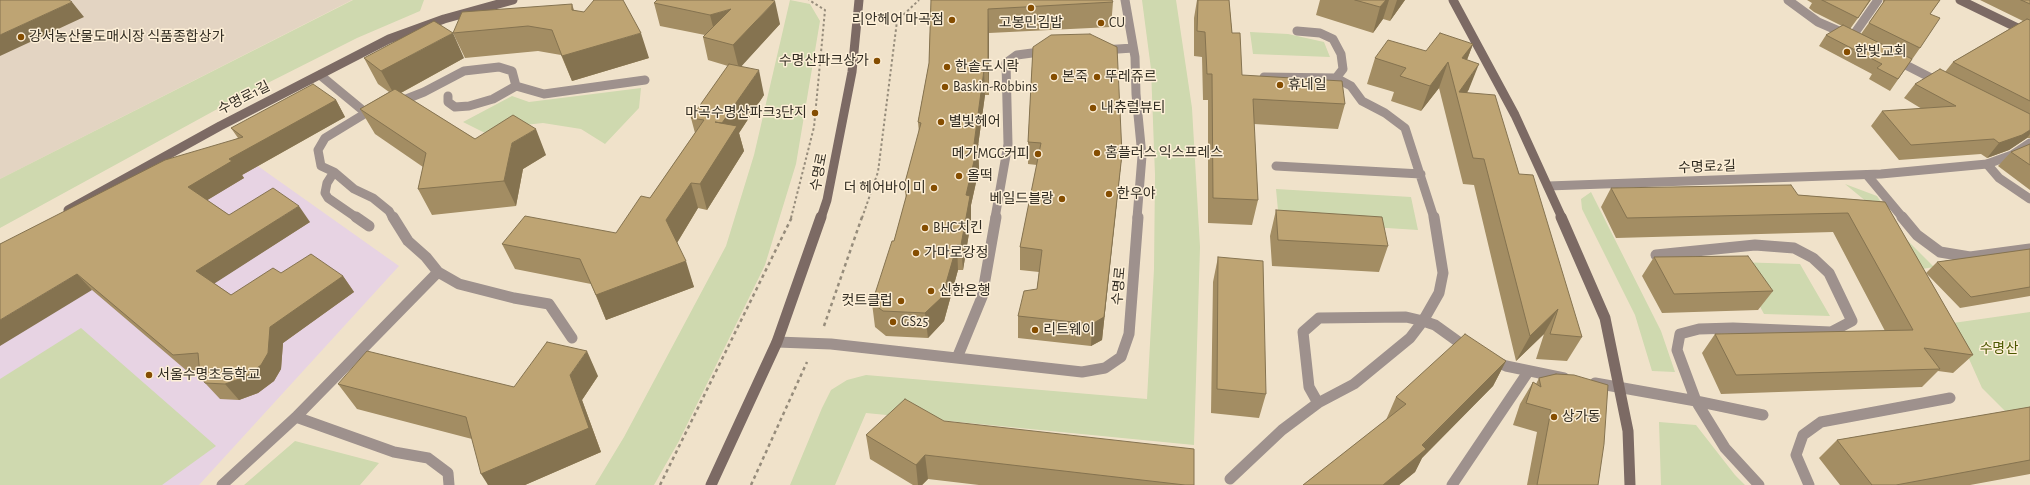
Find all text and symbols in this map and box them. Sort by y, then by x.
marker: 고봉민김밥 [1026,3,1036,13]
place label: 리안헤어 마곡점 [852,12,944,28]
marker: 리안헤어 마곡점 [947,15,957,25]
place label: 고봉민김밥 [999,15,1063,31]
place label: CU [1109,15,1125,31]
marker: CU [1096,18,1106,28]
place label: 강서농산물도매시장 식품종합상가 [29,29,225,45]
marker: 강서농산물도매시장 식품종합상가 [16,32,26,42]
place label: 한빛교회 [1855,44,1907,60]
marker: 한빛교회 [1842,47,1852,57]
place label: 수명산파크상가 [779,53,869,69]
marker: 수명산파크상가 [872,56,882,66]
place label: 한솥도시락 [955,59,1019,75]
marker: 한솥도시락 [942,62,952,72]
place label: 본죽 [1062,69,1088,85]
place label: 뚜레쥬르 [1105,69,1157,85]
marker: 본죽 [1049,72,1059,82]
marker: 뚜레쥬르 [1092,72,1102,82]
place label: 휴네일 [1288,77,1327,93]
street label: 수명로1길 [215,78,273,118]
place label: Baskin-Robbins [953,79,1037,95]
marker: 휴네일 [1275,80,1285,90]
marker: Baskin-Robbins [940,82,950,92]
place label: 내츄럴뷰티 [1101,100,1165,116]
marker: 내츄럴뷰티 [1088,103,1098,113]
place label: 마곡수명산파크3단지 [685,105,807,121]
marker: 마곡수명산파크3단지 [810,108,820,118]
place label: 별빛헤어 [949,114,1001,130]
marker: 별빛헤어 [936,117,946,127]
place label: 홈플러스 익스프레스 [1105,145,1223,161]
place label: 메가MGC커피 [952,146,1030,162]
marker: 홈플러스 익스프레스 [1092,148,1102,158]
marker: 메가MGC커피 [1033,149,1043,159]
street label: 수명로 [807,151,831,193]
street label: 수명로2길 [1678,158,1736,176]
place label: 올떡 [967,168,993,184]
marker: 올떡 [954,171,964,181]
place label: 더 헤어바이 미 [844,180,926,196]
marker: 더 헤어바이 미 [929,183,939,193]
place label: 한우야 [1117,186,1156,202]
marker: 한우야 [1104,189,1114,199]
place label: 베일드블랑 [990,191,1054,207]
marker: 베일드블랑 [1057,194,1067,204]
place label: BHC치킨 [933,220,983,236]
marker: BHC치킨 [920,223,930,233]
place label: 가마로강정 [924,245,988,261]
marker: 가마로강정 [911,248,921,258]
street label: 수명로 [1109,266,1129,306]
place label: 신한은행 [939,283,991,299]
marker: 신한은행 [926,286,936,296]
place label: 컷트클럽 [841,293,893,309]
marker: 컷트클럽 [896,296,906,306]
place label: GS25 [901,314,928,330]
marker: GS25 [888,317,898,327]
place label: 리트웨이 [1043,322,1095,338]
marker: 리트웨이 [1030,325,1040,335]
park label: 수명산 [1980,341,2018,357]
place label: 서울수명초등학교 [157,367,260,383]
marker: 서울수명초등학교 [144,370,154,380]
place label: 상가동 [1562,409,1601,425]
marker: 상가동 [1549,412,1559,422]

